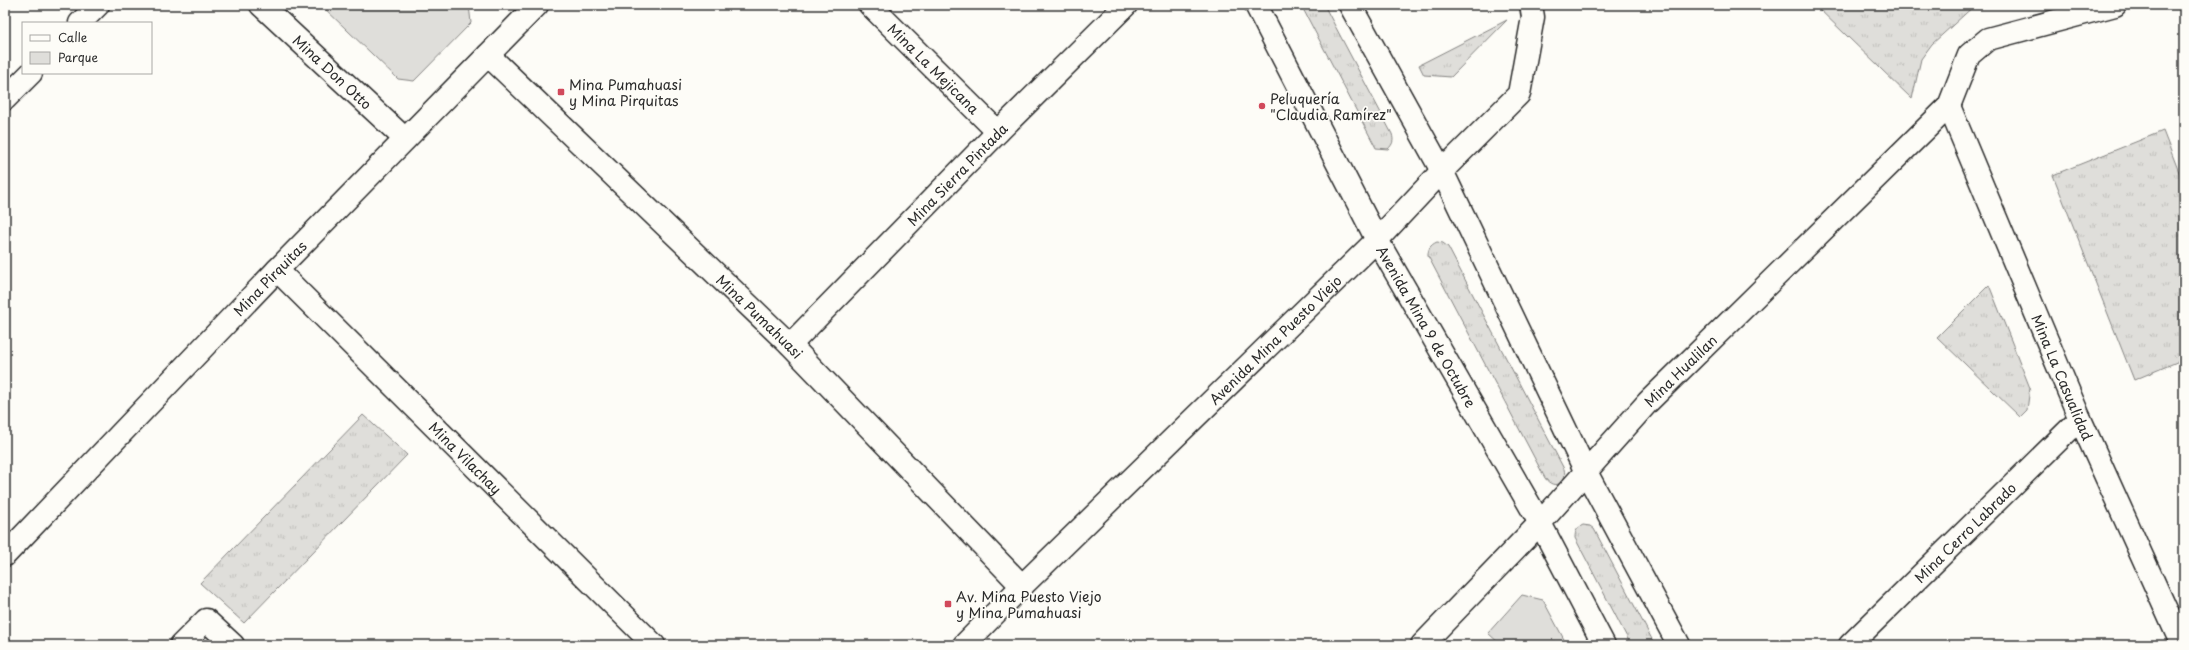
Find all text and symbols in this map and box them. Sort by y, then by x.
street label: Mina La Mejicana [883,18,985,119]
legend [22,22,152,74]
text: Calle [58,28,88,46]
street label: Mina Don Otto [289,30,377,114]
text: Parque [58,48,98,66]
place label: Mina Pumahuasi y Mina Pirquitas [569,74,682,111]
marker: Mina Pumahuasi y Mina Pirquitas [556,87,566,97]
place label: Peluquería "Claudia Ramírez" [1270,88,1392,125]
marker: Peluquería "Claudia Ramírez" [1257,101,1267,111]
street label: Mina Sierra Pintada [902,118,1012,230]
street label: Mina Pirquitas [228,236,311,320]
street label: Avenida Mina 9 de Octubre [1372,242,1482,411]
street label: Mina Pumahuasi [712,269,808,363]
street label: Avenida Mina Puesto Viejo [1204,270,1346,409]
street label: Mina La Casualidad [2027,311,2099,444]
street label: Mina Hualilan [1639,330,1721,411]
street label: Mina Vilachay [425,417,507,499]
street label: Mina Cerro Labrado [1909,477,2021,587]
place label: Av. Mina Puesto Viejo y Mina Pumahuasi [956,586,1102,623]
marker: Av. Mina Puesto Viejo y Mina Pumahuasi [943,599,953,609]

